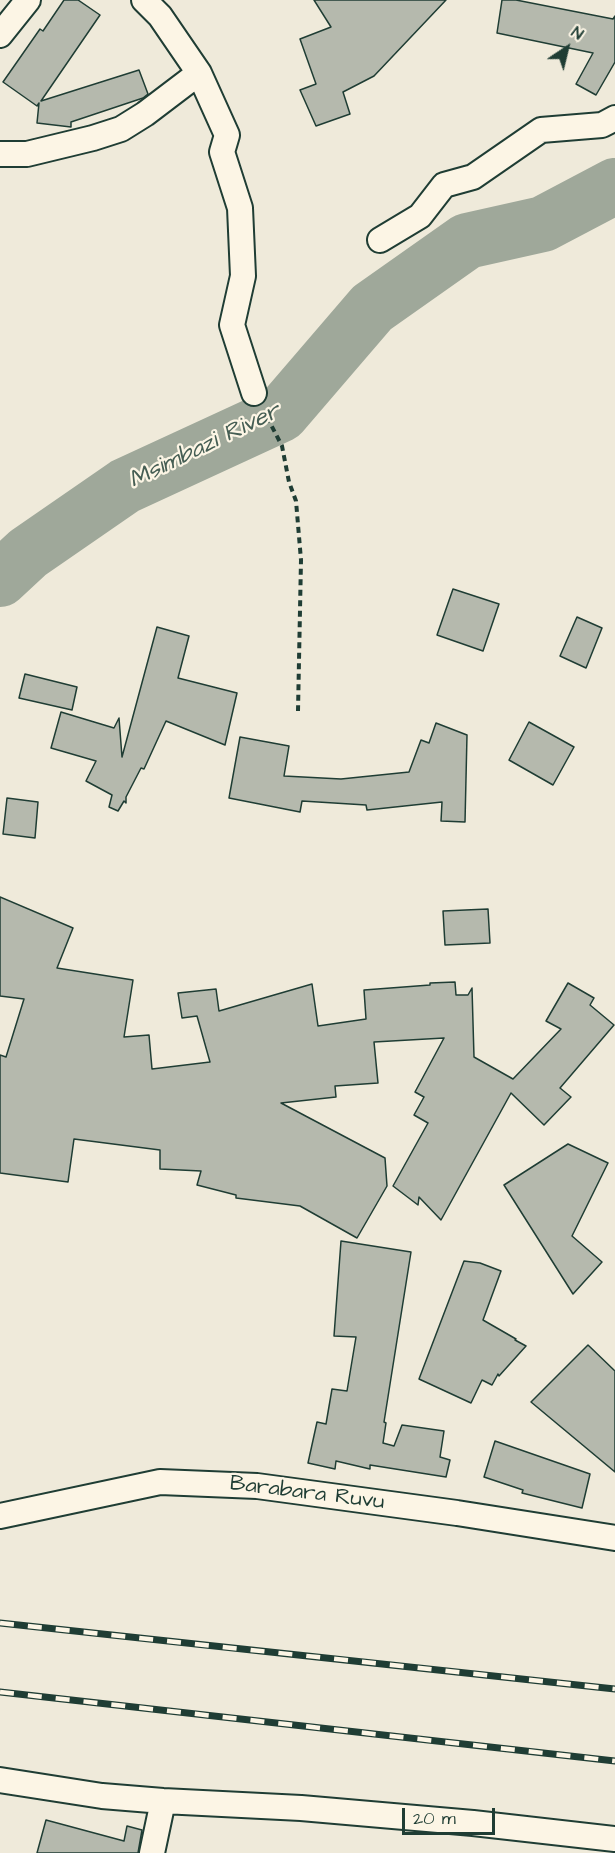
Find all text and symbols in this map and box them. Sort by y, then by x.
north arrow [537,18,597,78]
text: N [567,21,588,45]
water label: Msimbazi River [125,398,285,496]
street label: Barabara Ruvu [228,1471,386,1517]
scale bar [405,1796,498,1834]
text: 20 m [413,1806,456,1831]

